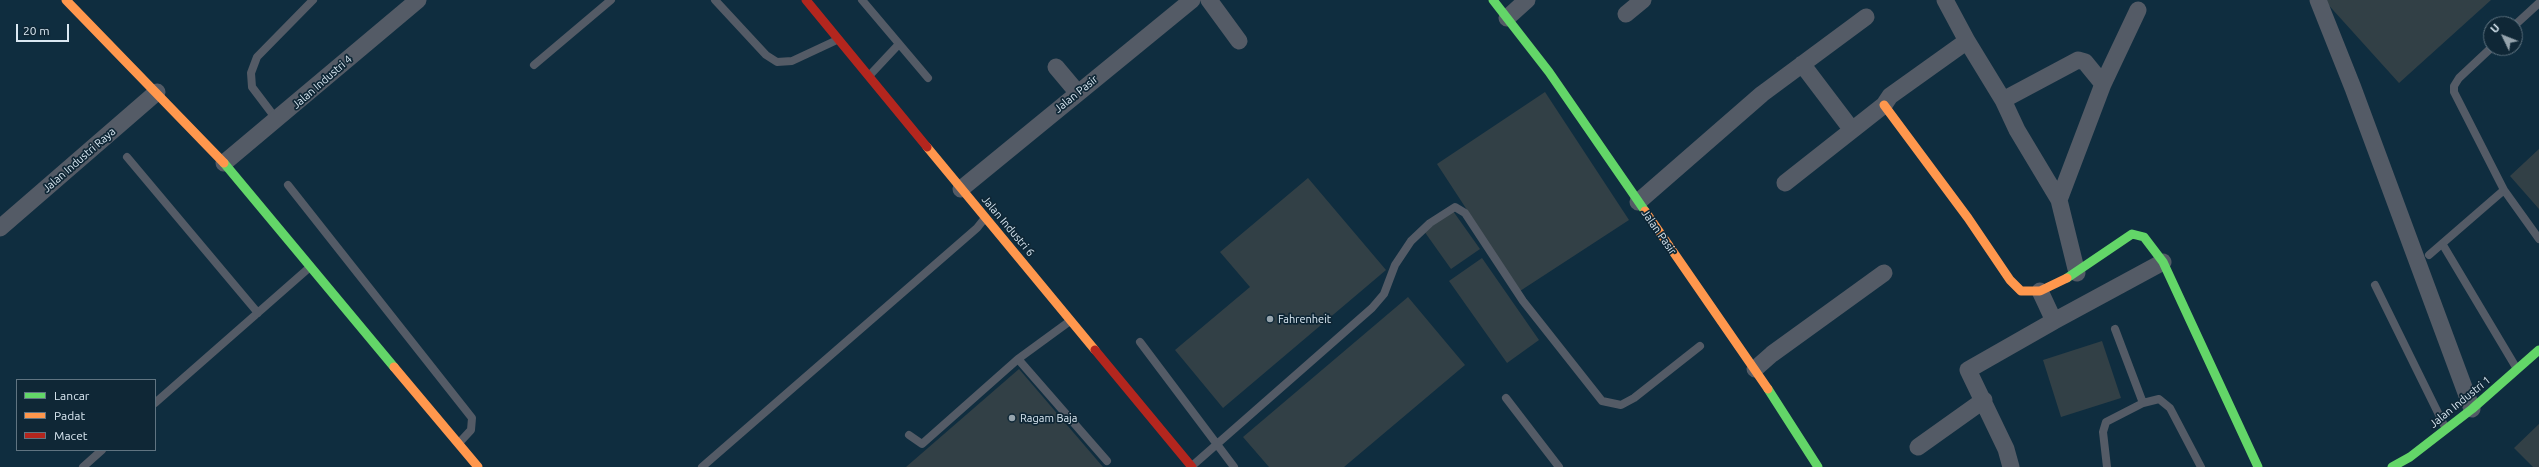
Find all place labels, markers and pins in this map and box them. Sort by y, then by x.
place label: Fahrenheit [1278,312,1331,326]
marker: Fahrenheit [1265,314,1275,324]
place label: Ragam Baja [1020,411,1077,425]
marker: Ragam Baja [1007,413,1017,423]

